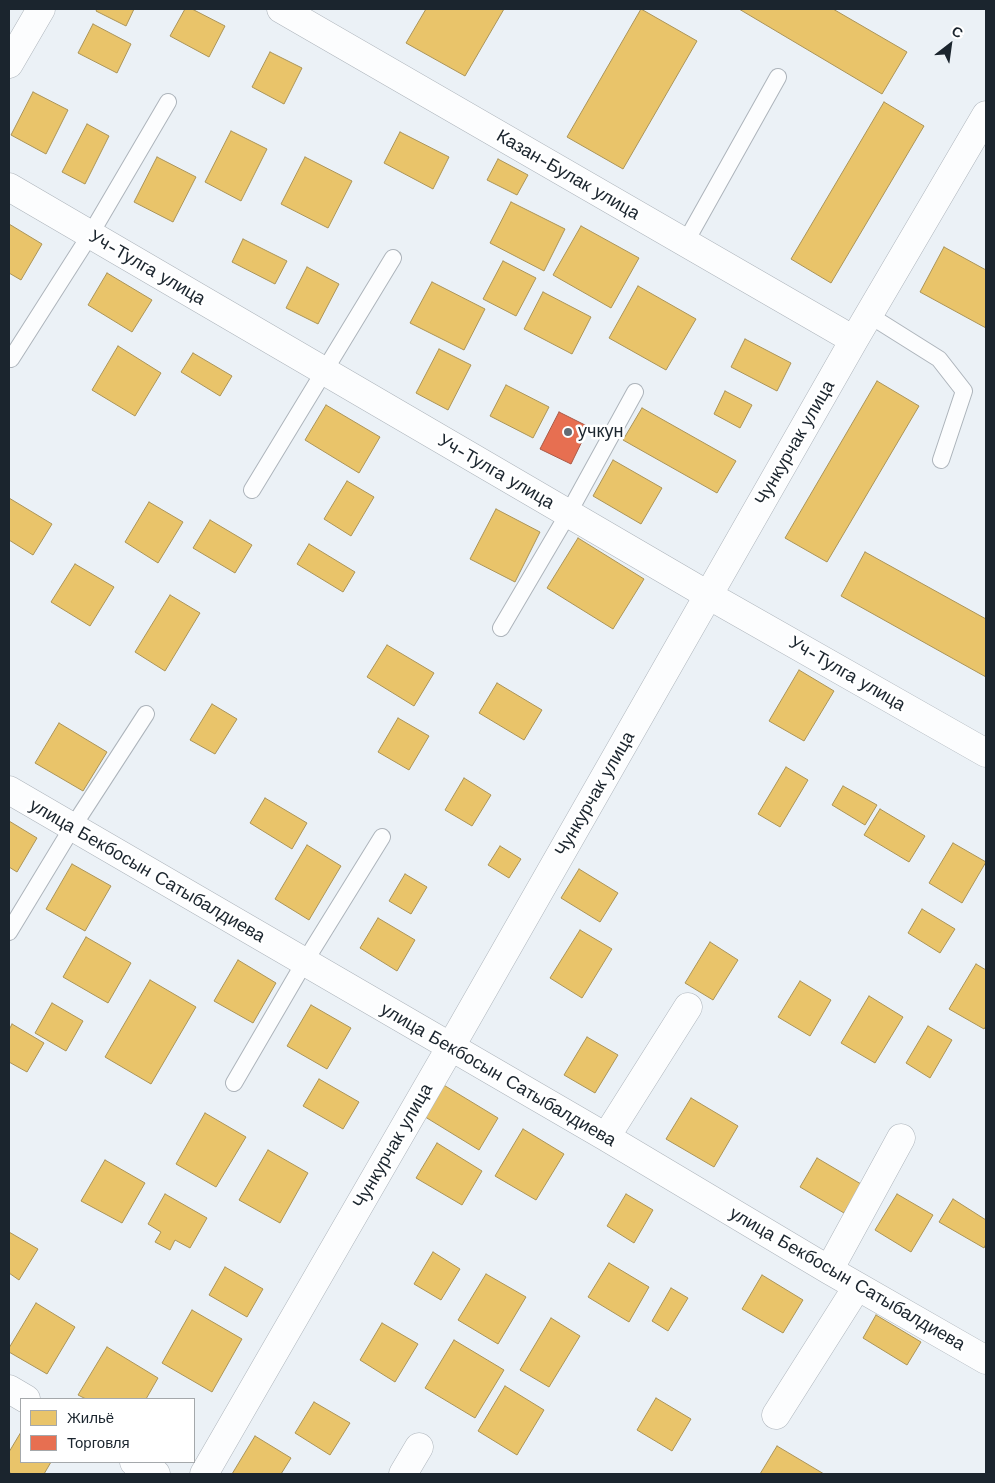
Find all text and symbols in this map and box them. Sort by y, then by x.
north arrow [925,20,975,70]
text: С [949,23,966,41]
street label: Казан-Булак улица [493,125,643,225]
street label: Уч-Тулга улица [85,226,209,310]
street label: Чункурчак улица [751,377,839,509]
place label: учкун [578,421,623,443]
marker: учкун [562,426,574,438]
street label: Уч-Тулга улица [434,430,558,514]
street label: Уч-Тулга улица [785,632,909,716]
street label: Чункурчак улица [551,728,639,860]
street label: улица Бекбосын Сатыбалдиева [25,795,269,947]
street label: улица Бекбосын Сатыбалдиева [376,999,620,1151]
street label: Чункурчак улица [349,1080,437,1212]
street label: улица Бекбосын Сатыбалдиева [725,1203,969,1355]
legend [20,1398,195,1463]
text: Жильё [67,1409,114,1427]
text: Торговля [67,1434,130,1452]

